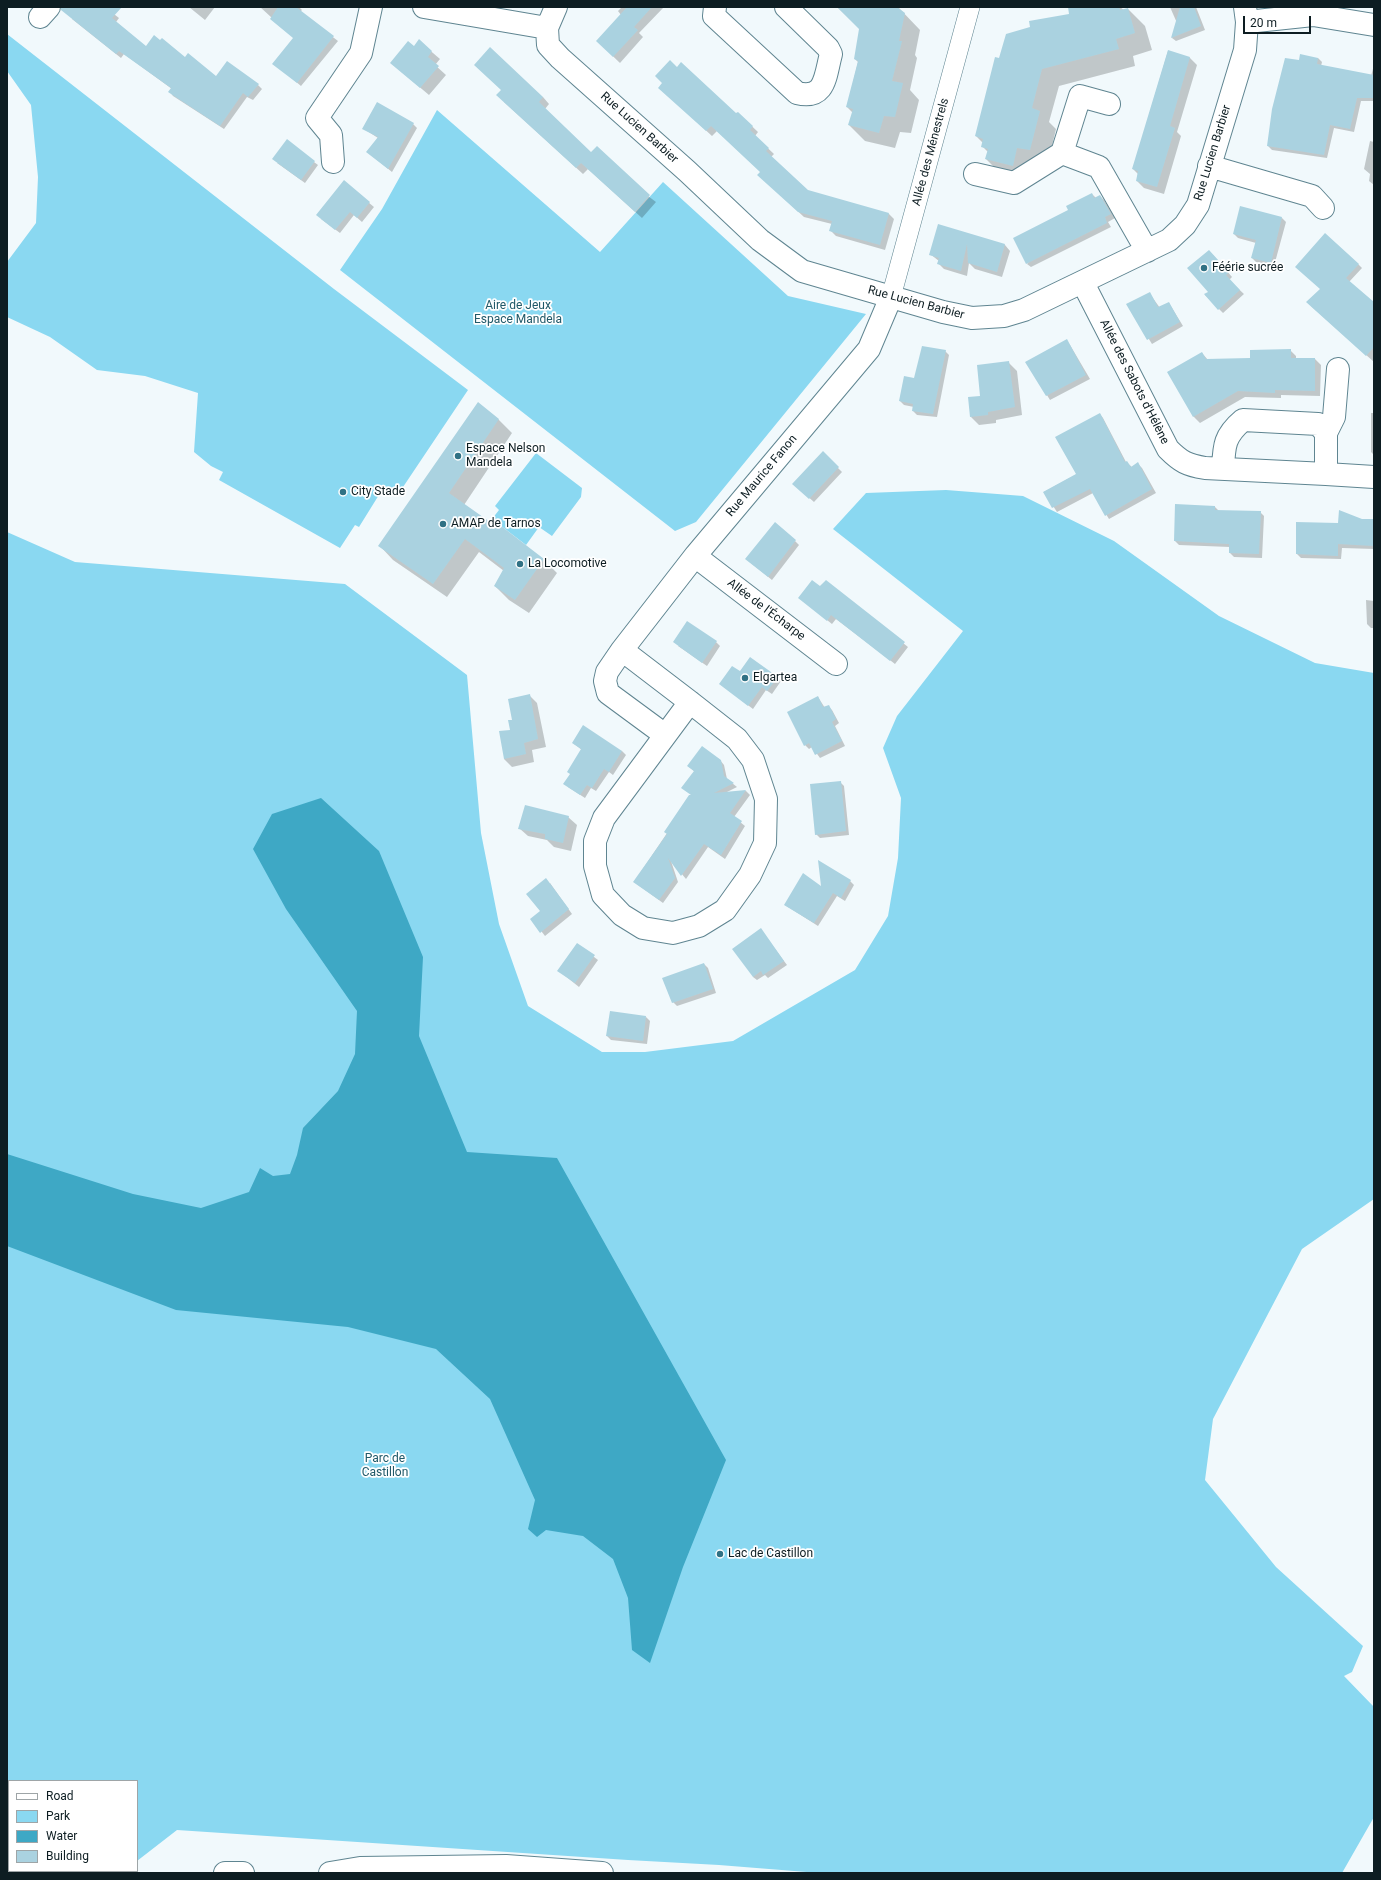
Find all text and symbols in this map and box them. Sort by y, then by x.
scale bar [1245,8,1313,34]
text: 20 m [1250,16,1277,30]
street label: Rue Lucien Barbier [597,89,681,167]
street label: Allée des Ménestrels [910,97,952,207]
street label: Rue Lucien Barbier [1192,103,1234,203]
place label: Féérie sucrée [1212,261,1283,275]
marker: Féérie sucrée [1199,263,1209,273]
street label: Rue Lucien Barbier [866,283,966,323]
park label: Aire de Jeux Espace Mandela [474,299,562,327]
street label: Allée des Sabots d'Hélène [1096,317,1172,447]
street label: Rue Maurice Fanon [723,432,801,520]
place label: Espace Nelson Mandela [466,442,545,470]
marker: Espace Nelson Mandela [453,451,463,461]
place label: City Stade [351,485,405,499]
marker: City Stade [338,487,348,497]
place label: AMAP de Tarnos [451,517,541,531]
marker: AMAP de Tarnos [438,519,448,529]
place label: La Locomotive [528,557,607,571]
marker: La Locomotive [515,559,525,569]
street label: Allée de l'Écharpe [724,576,808,644]
place label: Elgartea [753,671,797,685]
marker: Elgartea [740,673,750,683]
park label: Parc de Castillon [362,1452,408,1480]
place label: Lac de Castillon [728,1547,813,1561]
marker: Lac de Castillon [715,1549,725,1559]
legend [8,1780,138,1872]
text: Road [46,1789,74,1803]
text: Park [46,1809,70,1823]
text: Water [46,1829,77,1843]
text: Building [46,1849,89,1863]

